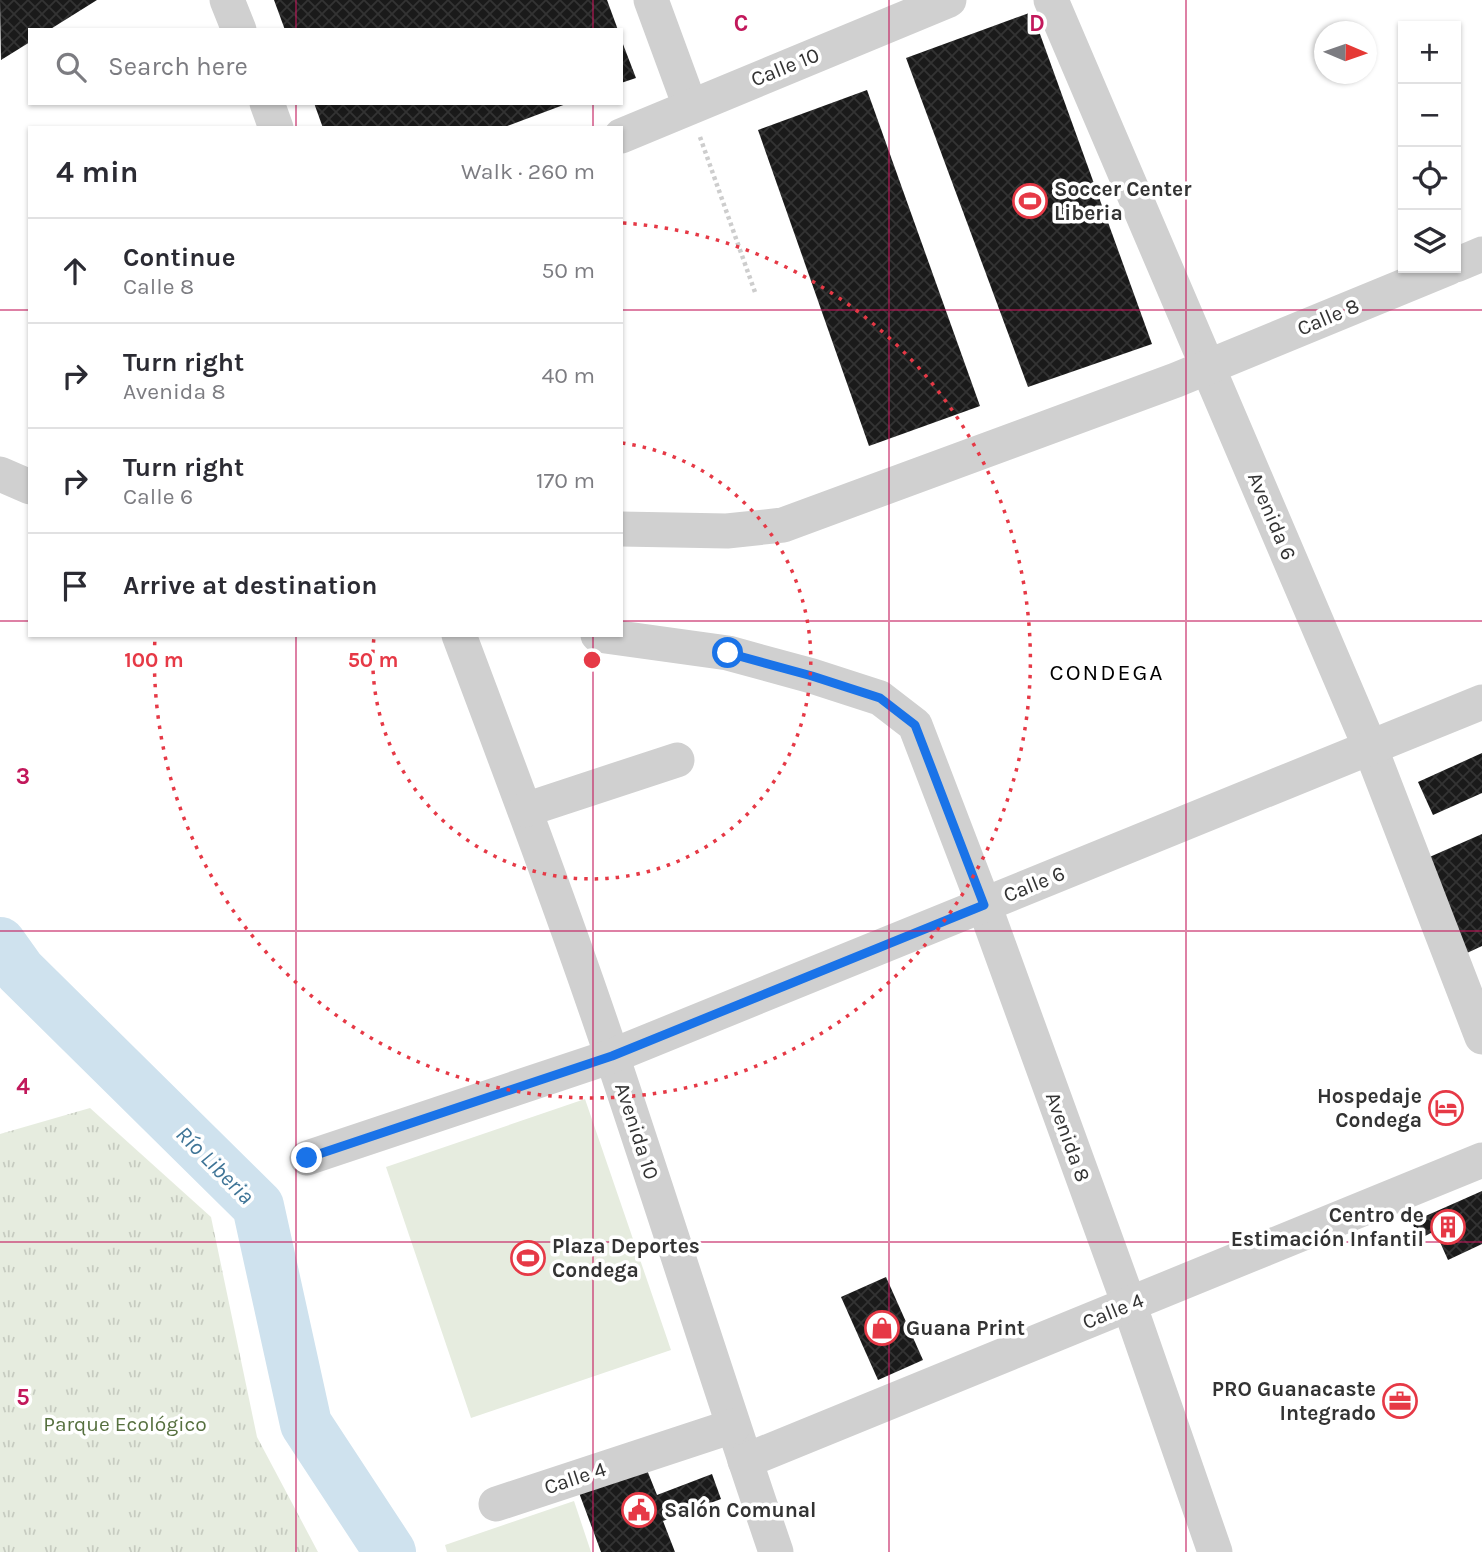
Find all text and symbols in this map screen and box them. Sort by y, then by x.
text: C [734,10,748,37]
text: D [1029,10,1045,37]
north arrow [1314,21,1377,84]
map controls [1398,21,1461,273]
button: + [1398,21,1461,84]
search box [28,28,623,105]
street label: Calle 10 [747,43,823,91]
icon: search [52,48,90,86]
text: Search here [108,51,248,82]
button: − [1398,84,1461,147]
button: locate [1398,147,1461,210]
text: 4 min [56,154,138,190]
text: Walk · 260 m [461,158,595,185]
place label: Soccer Center Liberia [1054,177,1192,225]
sports icon: Soccer Center Liberia [1011,182,1049,220]
button: layers [1398,210,1461,273]
text: Continue [123,242,235,273]
icon: ahead [56,252,94,290]
text: 50 m [541,257,595,284]
text: Calle 8 [123,273,194,300]
street label: Calle 8 [1293,293,1363,341]
text: Turn right [123,347,244,378]
icon: right [56,357,94,395]
text: 40 m [542,362,595,389]
text: Avenida 8 [123,378,226,405]
text: Turn right [123,452,244,483]
icon: right [56,462,94,500]
text: 170 m [536,467,595,494]
street label: Avenida 6 [1243,469,1301,563]
text: Calle 6 [123,483,193,510]
icon: arrive [56,567,94,605]
text: Arrive at destination [123,570,377,601]
route start [712,637,743,668]
text: 100 m [124,648,184,672]
text: 50 m [348,648,398,672]
centre of rings [580,648,604,672]
district label: CONDEGA [1050,659,1164,686]
text: 3 [16,763,30,790]
street label: Calle 6 [1000,861,1068,907]
text: 4 [16,1073,30,1100]
street label: Avenida 10 [610,1080,664,1182]
place label: Hospedaje Condega [1317,1084,1422,1132]
street label: Avenida 8 [1041,1089,1095,1185]
hotel icon: Hospedaje Condega [1427,1089,1465,1127]
water label: Río Liberia [170,1120,260,1210]
route end [291,1142,322,1173]
place label: Centro de Estimación Infantil [1231,1203,1424,1251]
building icon: Centro de Estimación Infantil [1429,1208,1467,1246]
place label: Plaza Deportes Condega [552,1234,700,1282]
sports icon: Plaza Deportes Condega [509,1239,547,1277]
street label: Calle 4 [1079,1288,1147,1334]
shop icon: Guana Print [863,1309,901,1347]
place label: Guana Print [906,1316,1025,1340]
place label: PRO Guanacaste Integrado [1212,1377,1376,1425]
office icon: PRO Guanacaste Integrado [1381,1382,1419,1420]
text: 5 [16,1384,30,1411]
park label: Parque Ecológico [43,1412,207,1436]
street label: Calle 4 [541,1457,609,1499]
public building icon: Salón Comunal [620,1491,658,1529]
place label: Salón Comunal [664,1498,816,1522]

